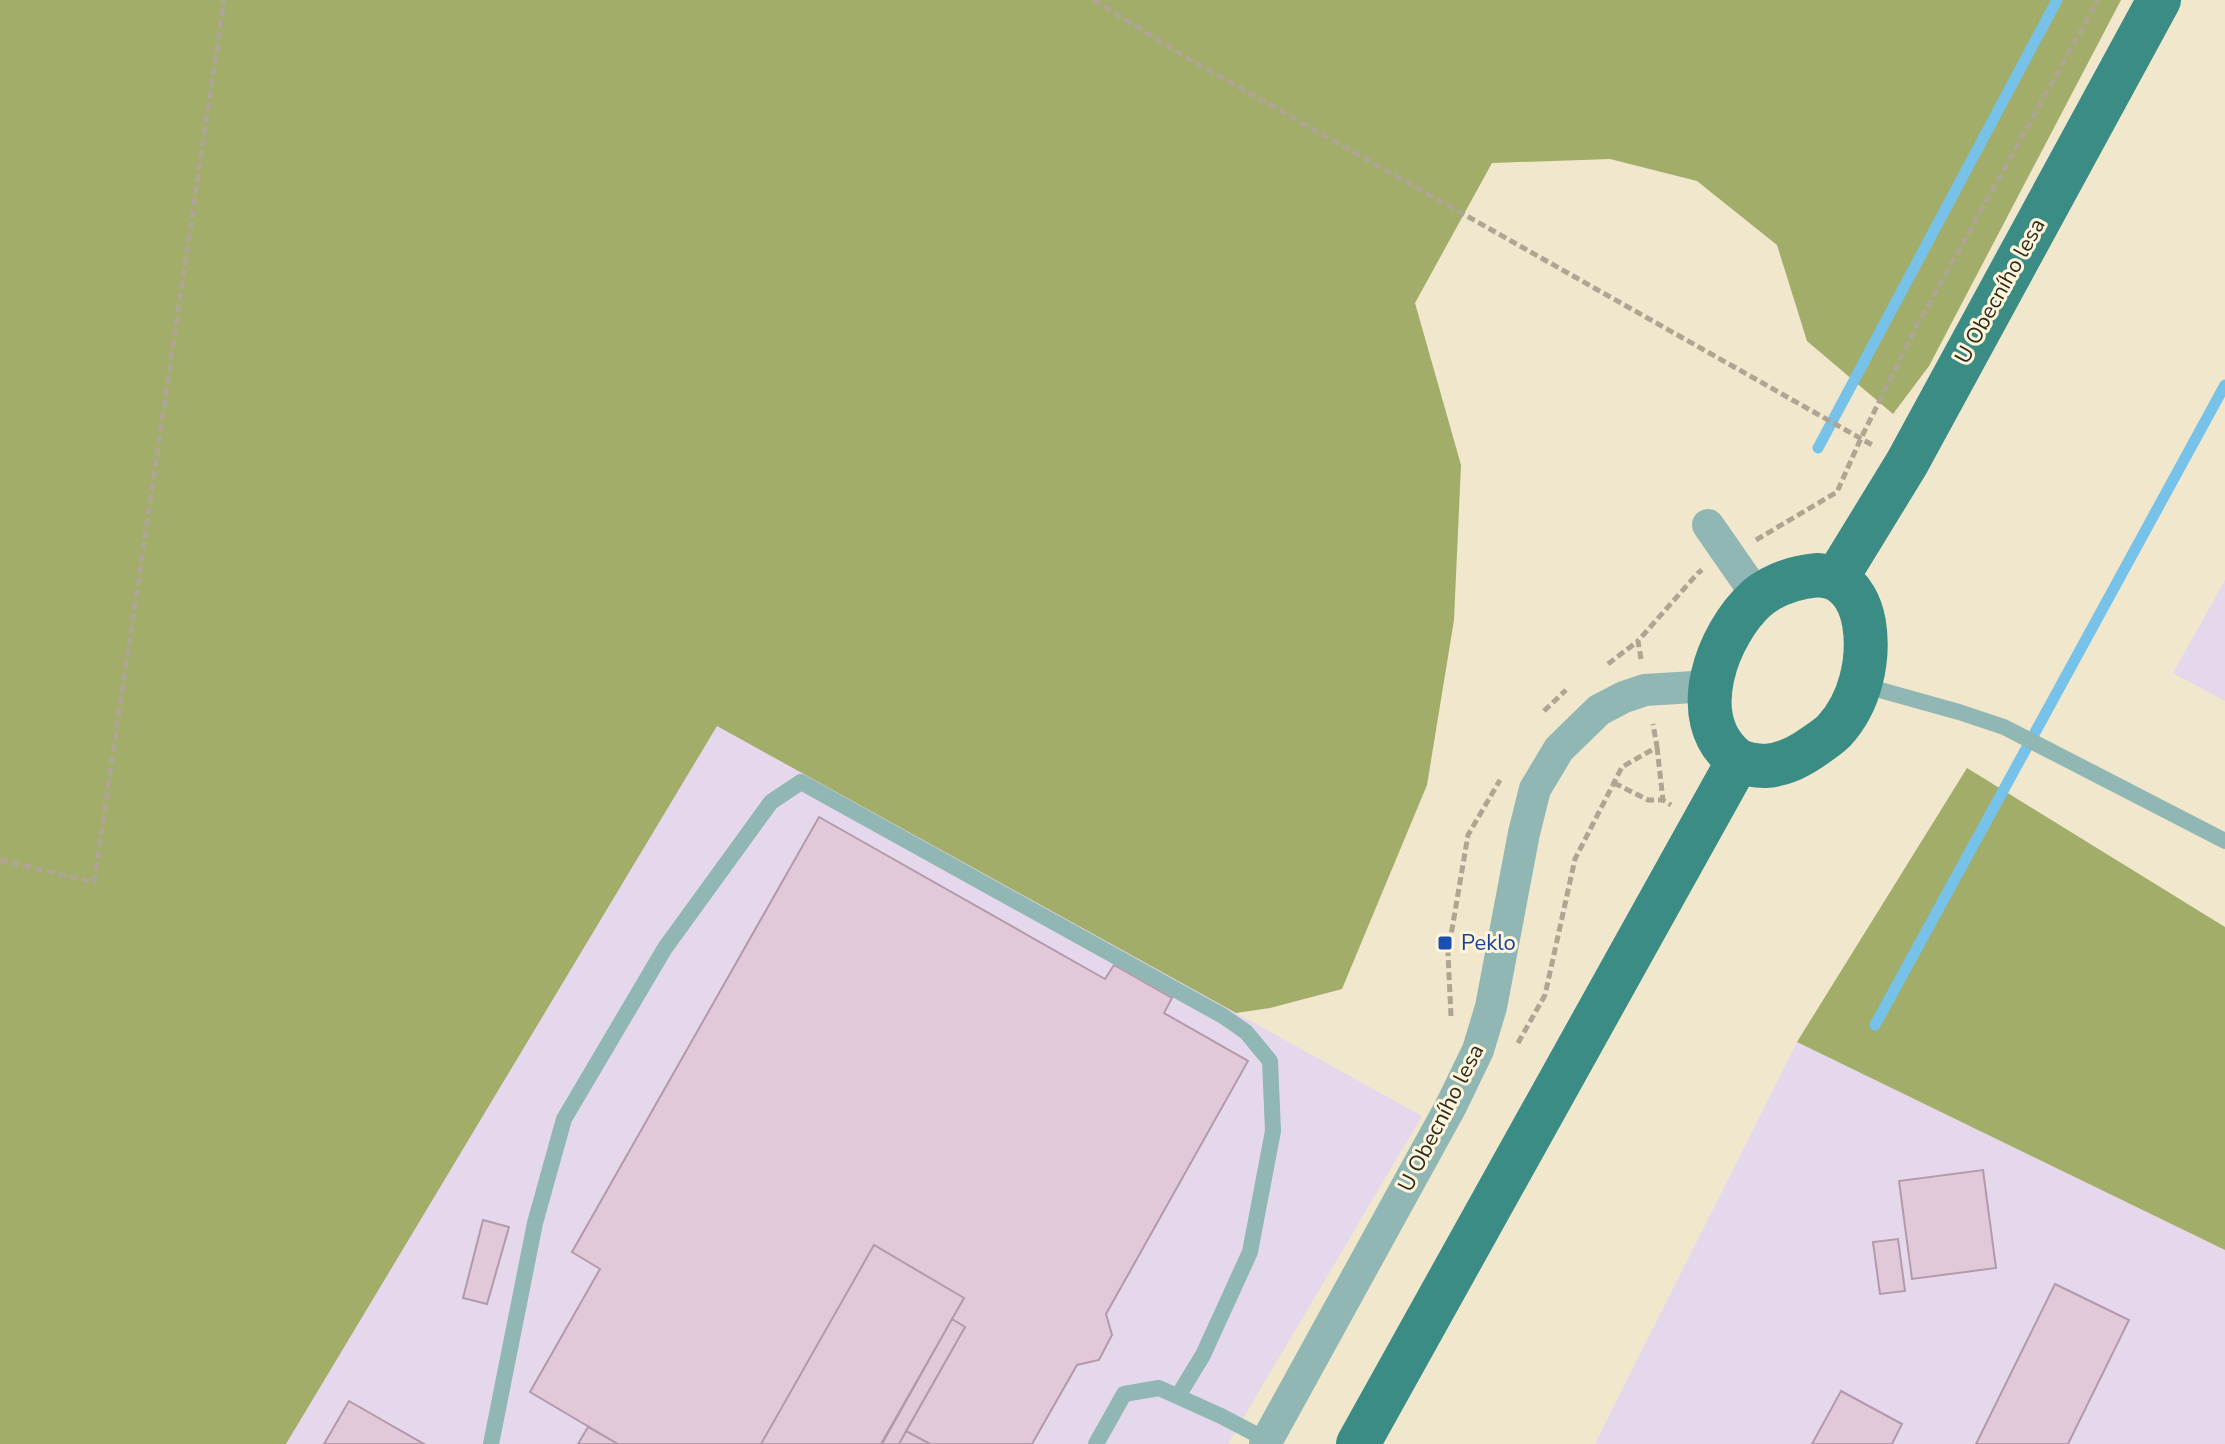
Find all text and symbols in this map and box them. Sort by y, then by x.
street label: U Obecního lesa [1948,213,2052,369]
place label: Peklo [1461,928,1516,958]
marker: Peklo [1436,934,1454,952]
street label: U Obecního lesa [1391,1039,1491,1197]

